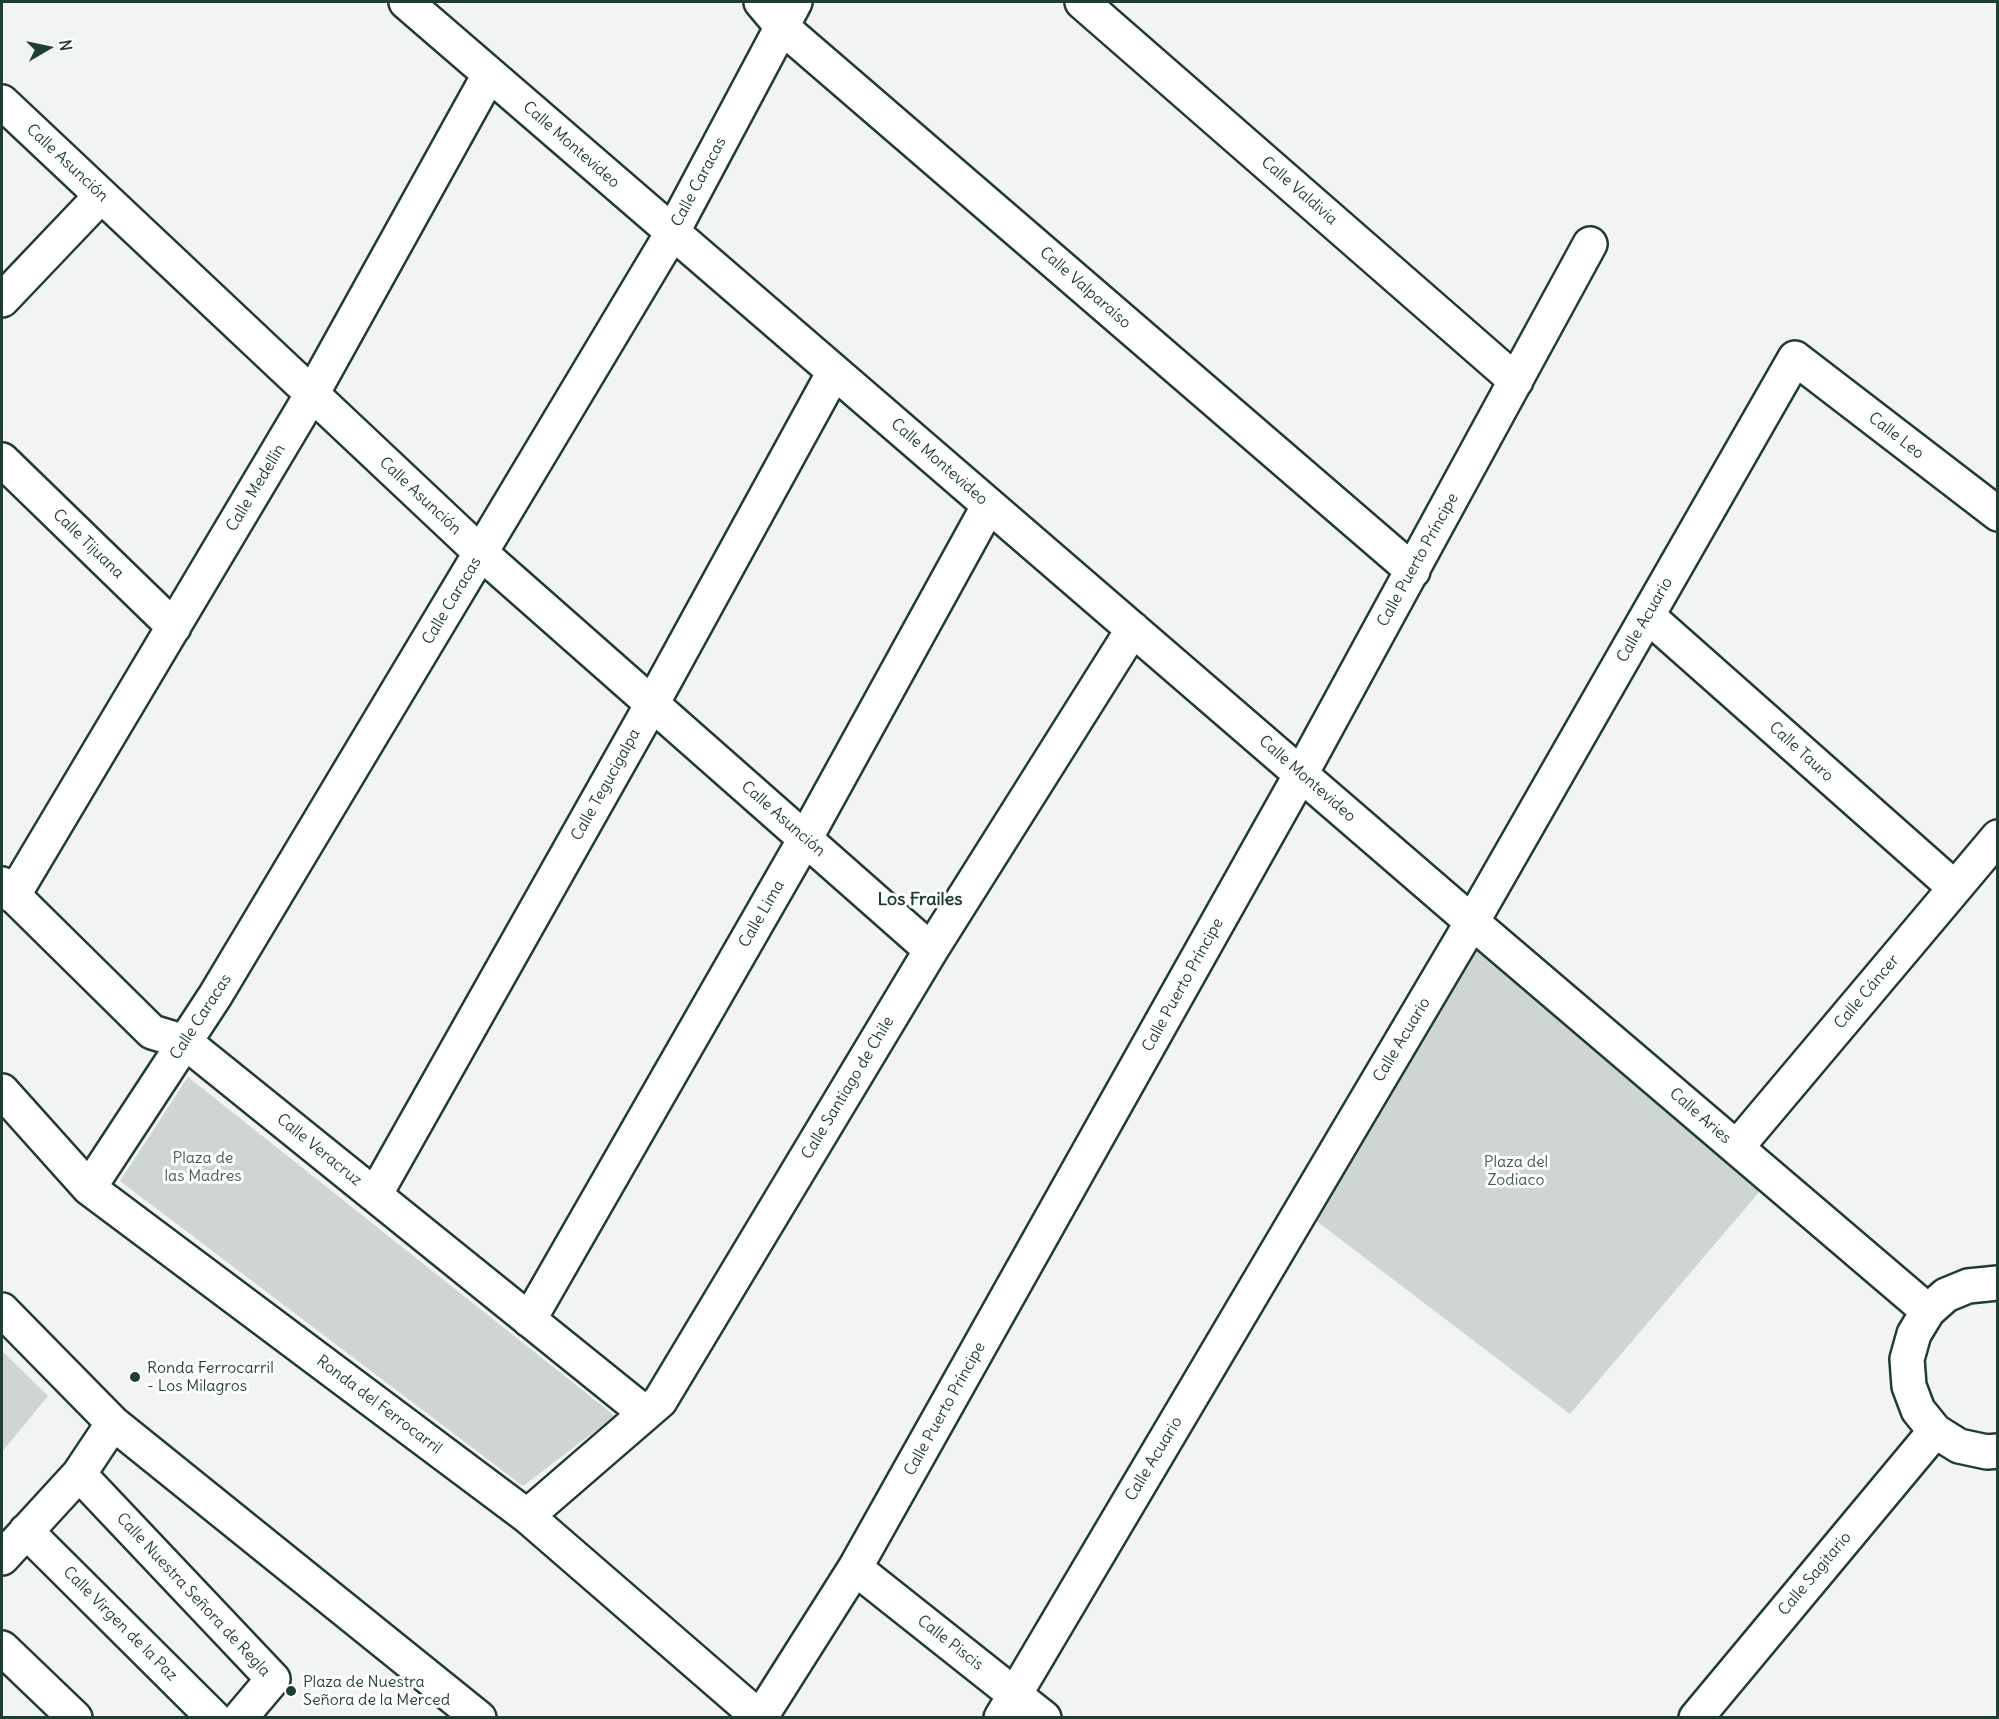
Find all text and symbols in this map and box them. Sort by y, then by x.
north arrow [18,18,78,78]
text: N [55,38,77,52]
street label: Calle Montevideo [519,98,623,192]
street label: Calle Asunción [22,120,112,206]
street label: Calle Caracas [667,134,731,230]
street label: Calle Valdivia [1257,153,1341,229]
street label: Calle Valparaíso [1035,243,1135,333]
street label: Calle Leo [1864,408,1928,464]
street label: Calle Montevideo [887,415,991,509]
street label: Calle Medellín [222,441,290,535]
street label: Calle Asunción [375,453,465,539]
street label: Calle Puerto Príncipe [1373,490,1463,630]
street label: Calle Tijuana [48,505,128,583]
street label: Calle Caracas [418,554,486,648]
street label: Calle Acuario [1613,574,1677,666]
street label: Calle Tauro [1765,718,1837,786]
street label: Calle Tegucigalpa [567,726,645,844]
street label: Calle Montevideo [1255,732,1359,826]
street label: Calle Asunción [737,777,829,861]
street label: Calle Lima [735,877,789,951]
district label: Los Frailes [878,889,962,911]
street label: Calle Puerto Príncipe [1138,915,1228,1055]
street label: Calle Cáncer [1830,951,1904,1033]
street label: Calle Caracas [166,970,236,1064]
street label: Calle Acuario [1369,994,1435,1086]
street label: Calle Santiago de Chile [798,1013,898,1163]
street label: Calle Aries [1665,1084,1735,1148]
street label: Calle Veracruz [272,1110,366,1190]
park label: Plaza de las Madres [164,1148,242,1186]
park label: Plaza del Zodiaco [1484,1152,1548,1190]
street label: Calle Puerto Príncipe [900,1339,990,1479]
street label: Ronda del Ferrocarril [312,1352,446,1458]
place label: Ronda Ferrocarril - Los Milagros [147,1358,274,1396]
marker: Ronda Ferrocarril - Los Milagros [128,1370,142,1384]
street label: Calle Acuario [1121,1413,1187,1505]
street label: Calle Nuestra Señora de Regla [112,1509,274,1681]
street label: Calle Sagitario [1774,1528,1856,1620]
street label: Calle Virgen de la Paz [59,1563,181,1685]
street label: Calle Piscis [913,1611,987,1675]
place label: Plaza de Nuestra Señora de la Merced [303,1672,450,1710]
marker: Plaza de Nuestra Señora de la Merced [284,1684,298,1698]

